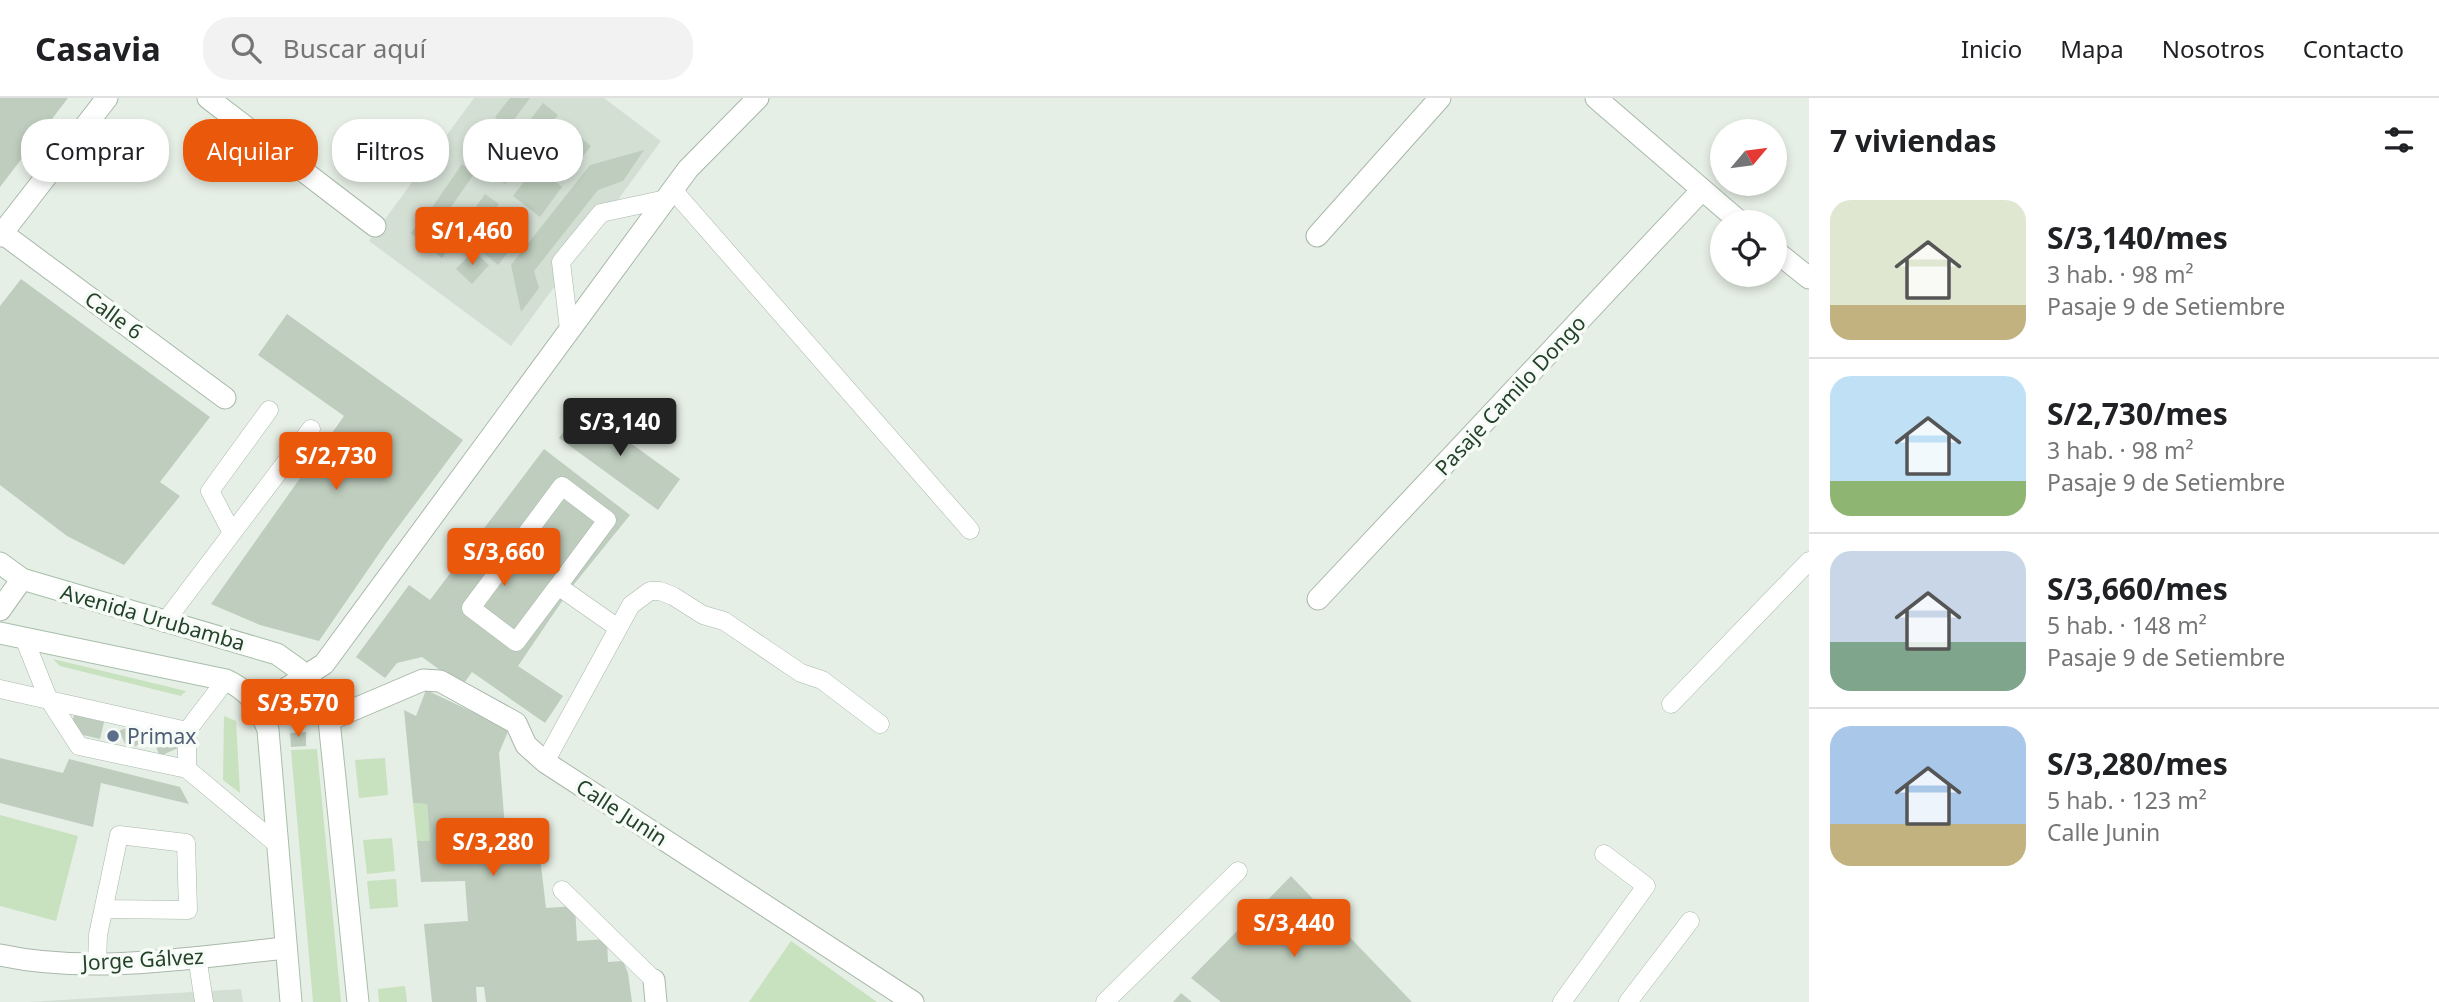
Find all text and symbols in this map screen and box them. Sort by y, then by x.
search box [203,17,693,80]
text: Casavia [35,26,161,71]
icon: search [227,29,265,67]
text: Buscar aquí [283,30,426,66]
text: Inicio [1961,32,2022,65]
text: Mapa [2060,32,2124,65]
text: Nosotros [2162,32,2265,65]
text: Contacto [2303,32,2404,65]
chip: Comprar [21,119,169,182]
chip: Alquilar [183,119,318,182]
chip: Filtros [332,119,449,182]
chip: Nuevo [463,119,583,182]
north arrow [1710,119,1787,196]
map controls [1710,119,1787,287]
text: 7 viviendas [1830,120,1997,161]
icon: filters [2380,121,2418,159]
pin: S/1,460 [407,208,537,267]
button: locate [1710,210,1787,287]
text: S/1,460 [431,214,513,246]
text: S/3,140/mes [2047,217,2228,258]
icon: home [1886,228,1970,312]
text: 3 hab. · 98 m² [2047,258,2194,290]
street label: Calle 6 [79,285,149,345]
text: Pasaje 9 de Setiembre [2047,290,2285,322]
street label: Pasaje Camilo Dongo [1428,309,1592,481]
text: S/2,730/mes [2047,393,2228,434]
pin: S/3,140 [555,398,685,458]
icon: home [1886,404,1970,488]
text: S/3,140 [579,405,661,437]
pin: S/2,730 [271,432,401,492]
text: 3 hab. · 98 m² [2047,434,2194,466]
text: S/2,730 [295,439,377,471]
text: Pasaje 9 de Setiembre [2047,466,2285,498]
pin: S/3,660 [439,528,569,588]
text: S/3,660 [463,535,545,567]
text: S/3,660/mes [2047,568,2228,609]
street label: Avenida Urubamba [58,577,248,657]
icon: home [1886,579,1970,663]
text: 5 hab. · 148 m² [2047,609,2207,641]
text: Pasaje 9 de Setiembre [2047,641,2285,673]
pin: S/3,570 [233,680,363,739]
text: S/3,570 [257,686,339,718]
place label: Primax [127,722,196,750]
marker: Primax [105,728,121,744]
text: S/3,280/mes [2047,743,2228,784]
icon: home [1886,754,1970,838]
street label: Calle Junin [571,772,673,852]
text: 5 hab. · 123 m² [2047,784,2207,816]
text: Calle Junin [2047,816,2160,848]
pin: S/3,280 [428,818,558,878]
text: S/3,280 [452,825,534,857]
pin: S/3,440 [1229,900,1359,959]
text: S/3,440 [1253,906,1335,938]
street label: Jorge Gálvez [79,942,205,976]

